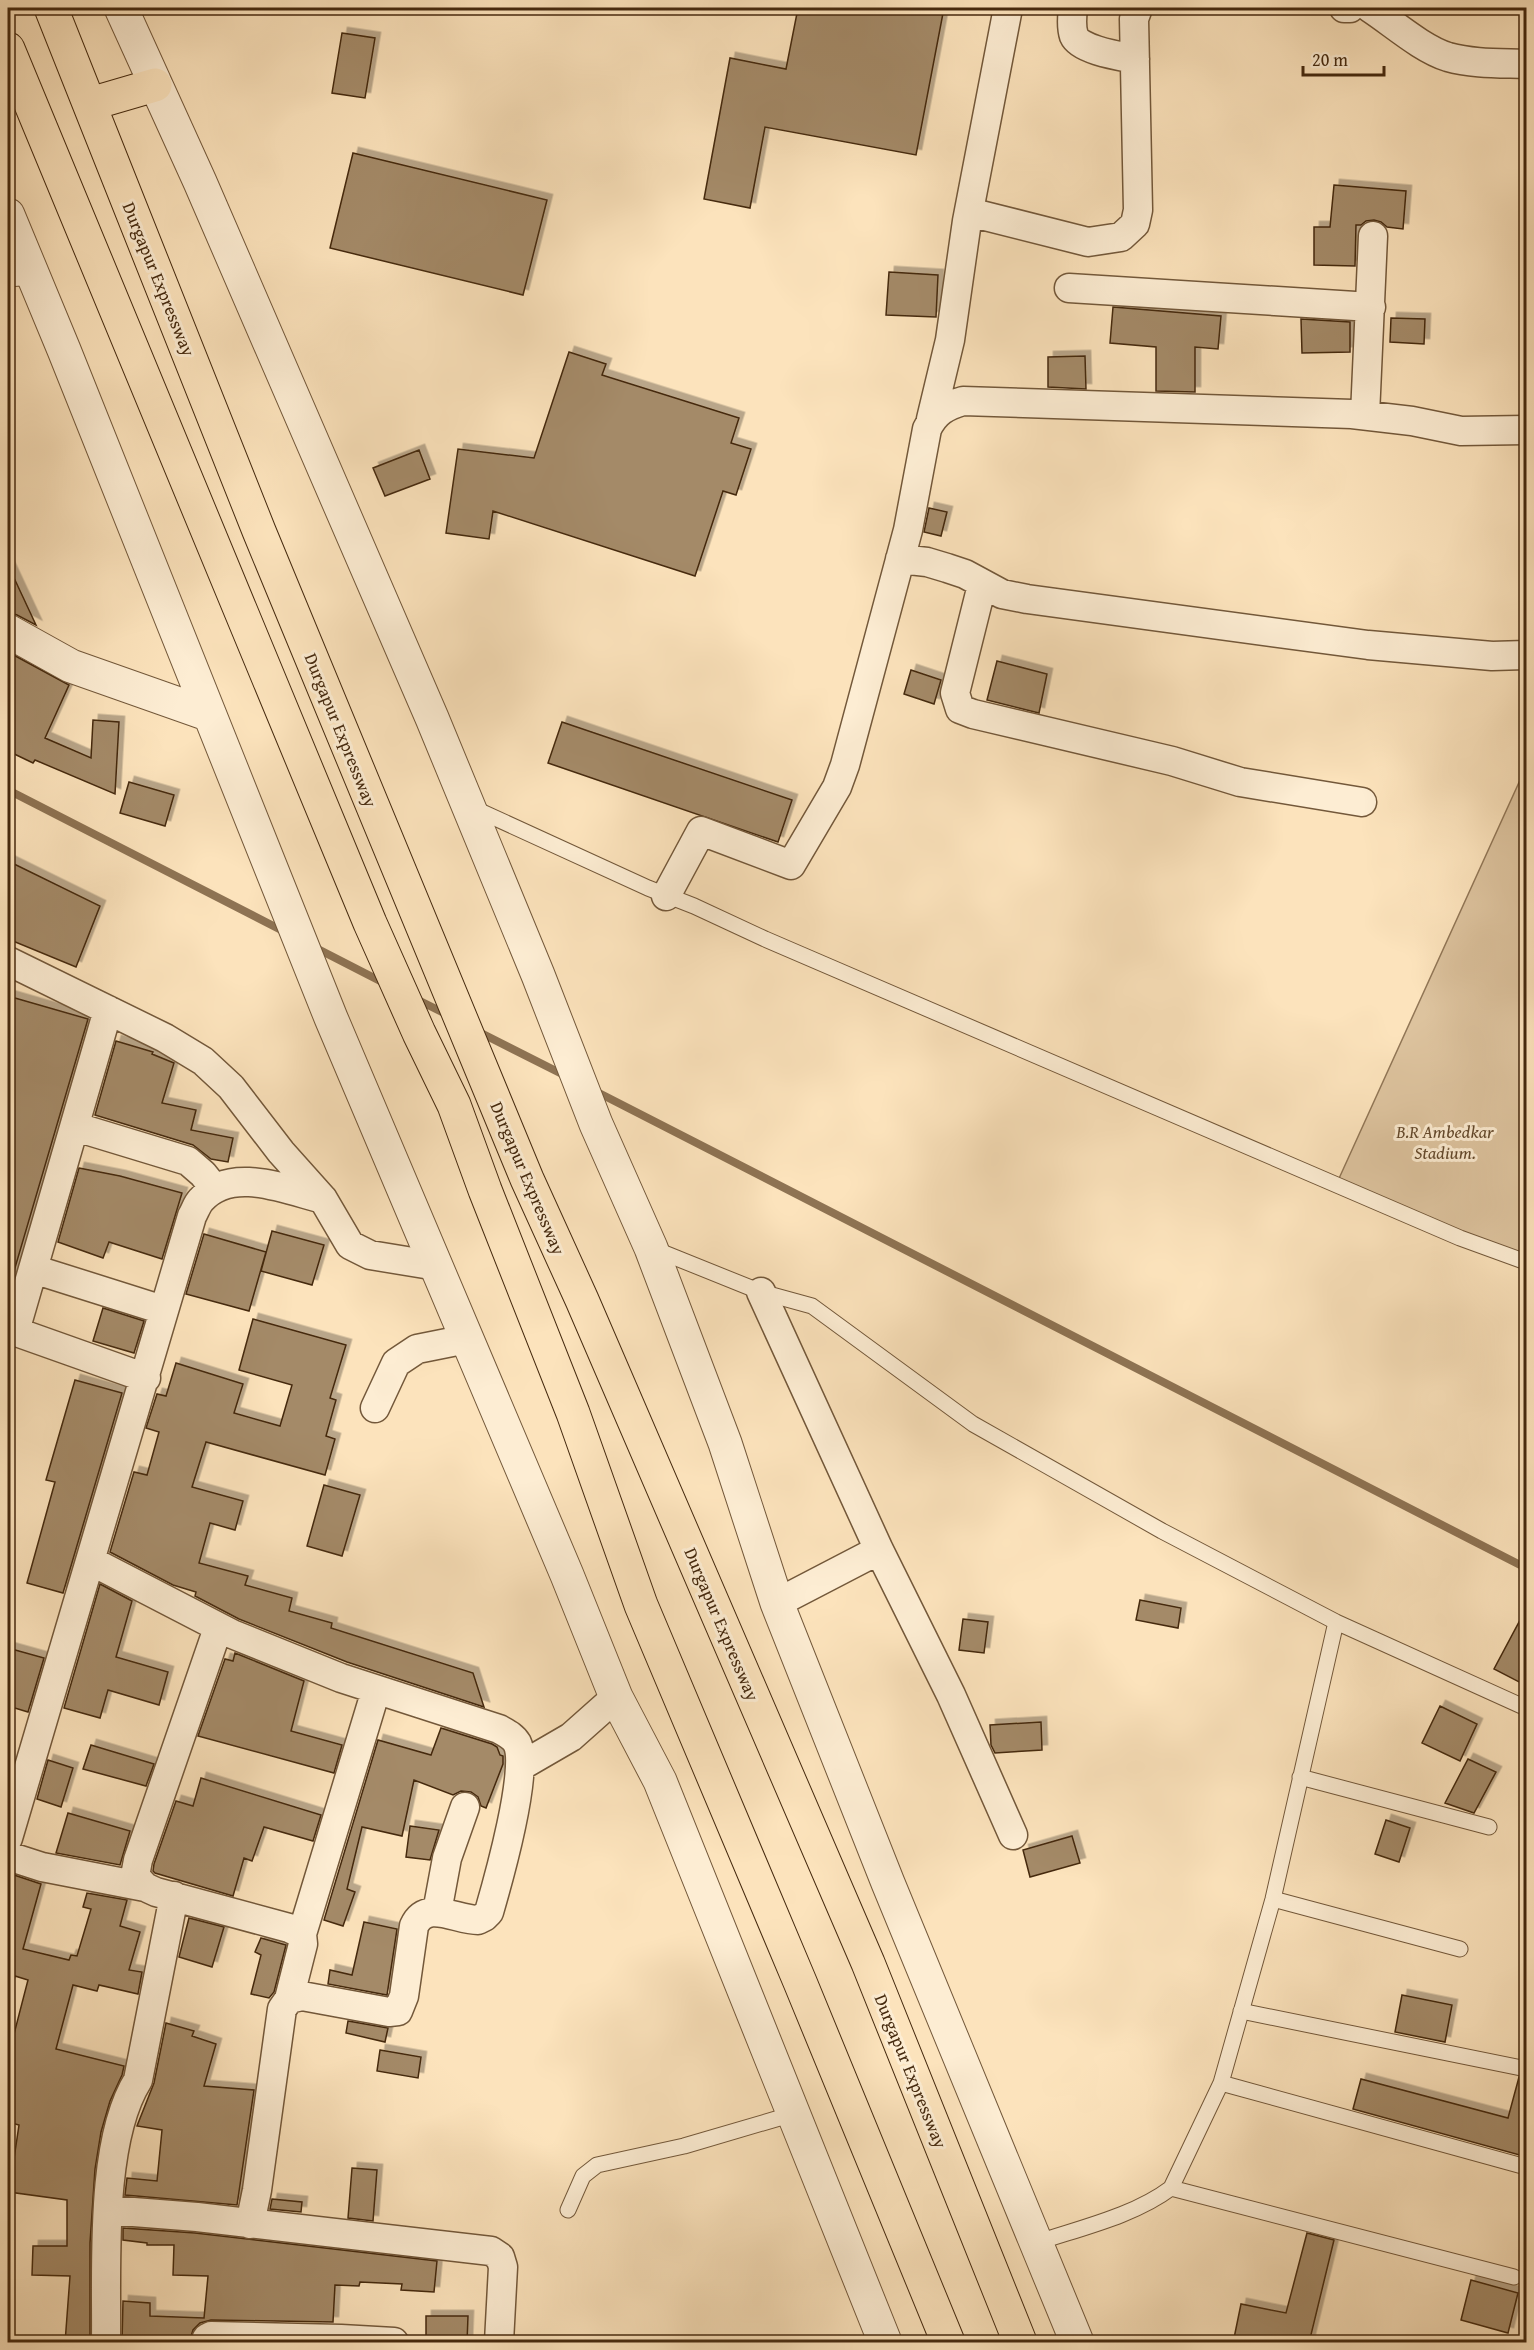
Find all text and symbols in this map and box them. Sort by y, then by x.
scale bar [1303,39,1384,77]
text: 20 m [1312,46,1348,73]
street label: Durgapur Expressway [116,198,202,360]
street label: Durgapur Expressway [298,649,384,811]
street label: Durgapur Expressway [483,1097,573,1259]
park label: B.R Ambedkar Stadium. [1395,1118,1495,1166]
street label: Durgapur Expressway [677,1543,767,1705]
street label: Durgapur Expressway [868,1990,954,2152]

